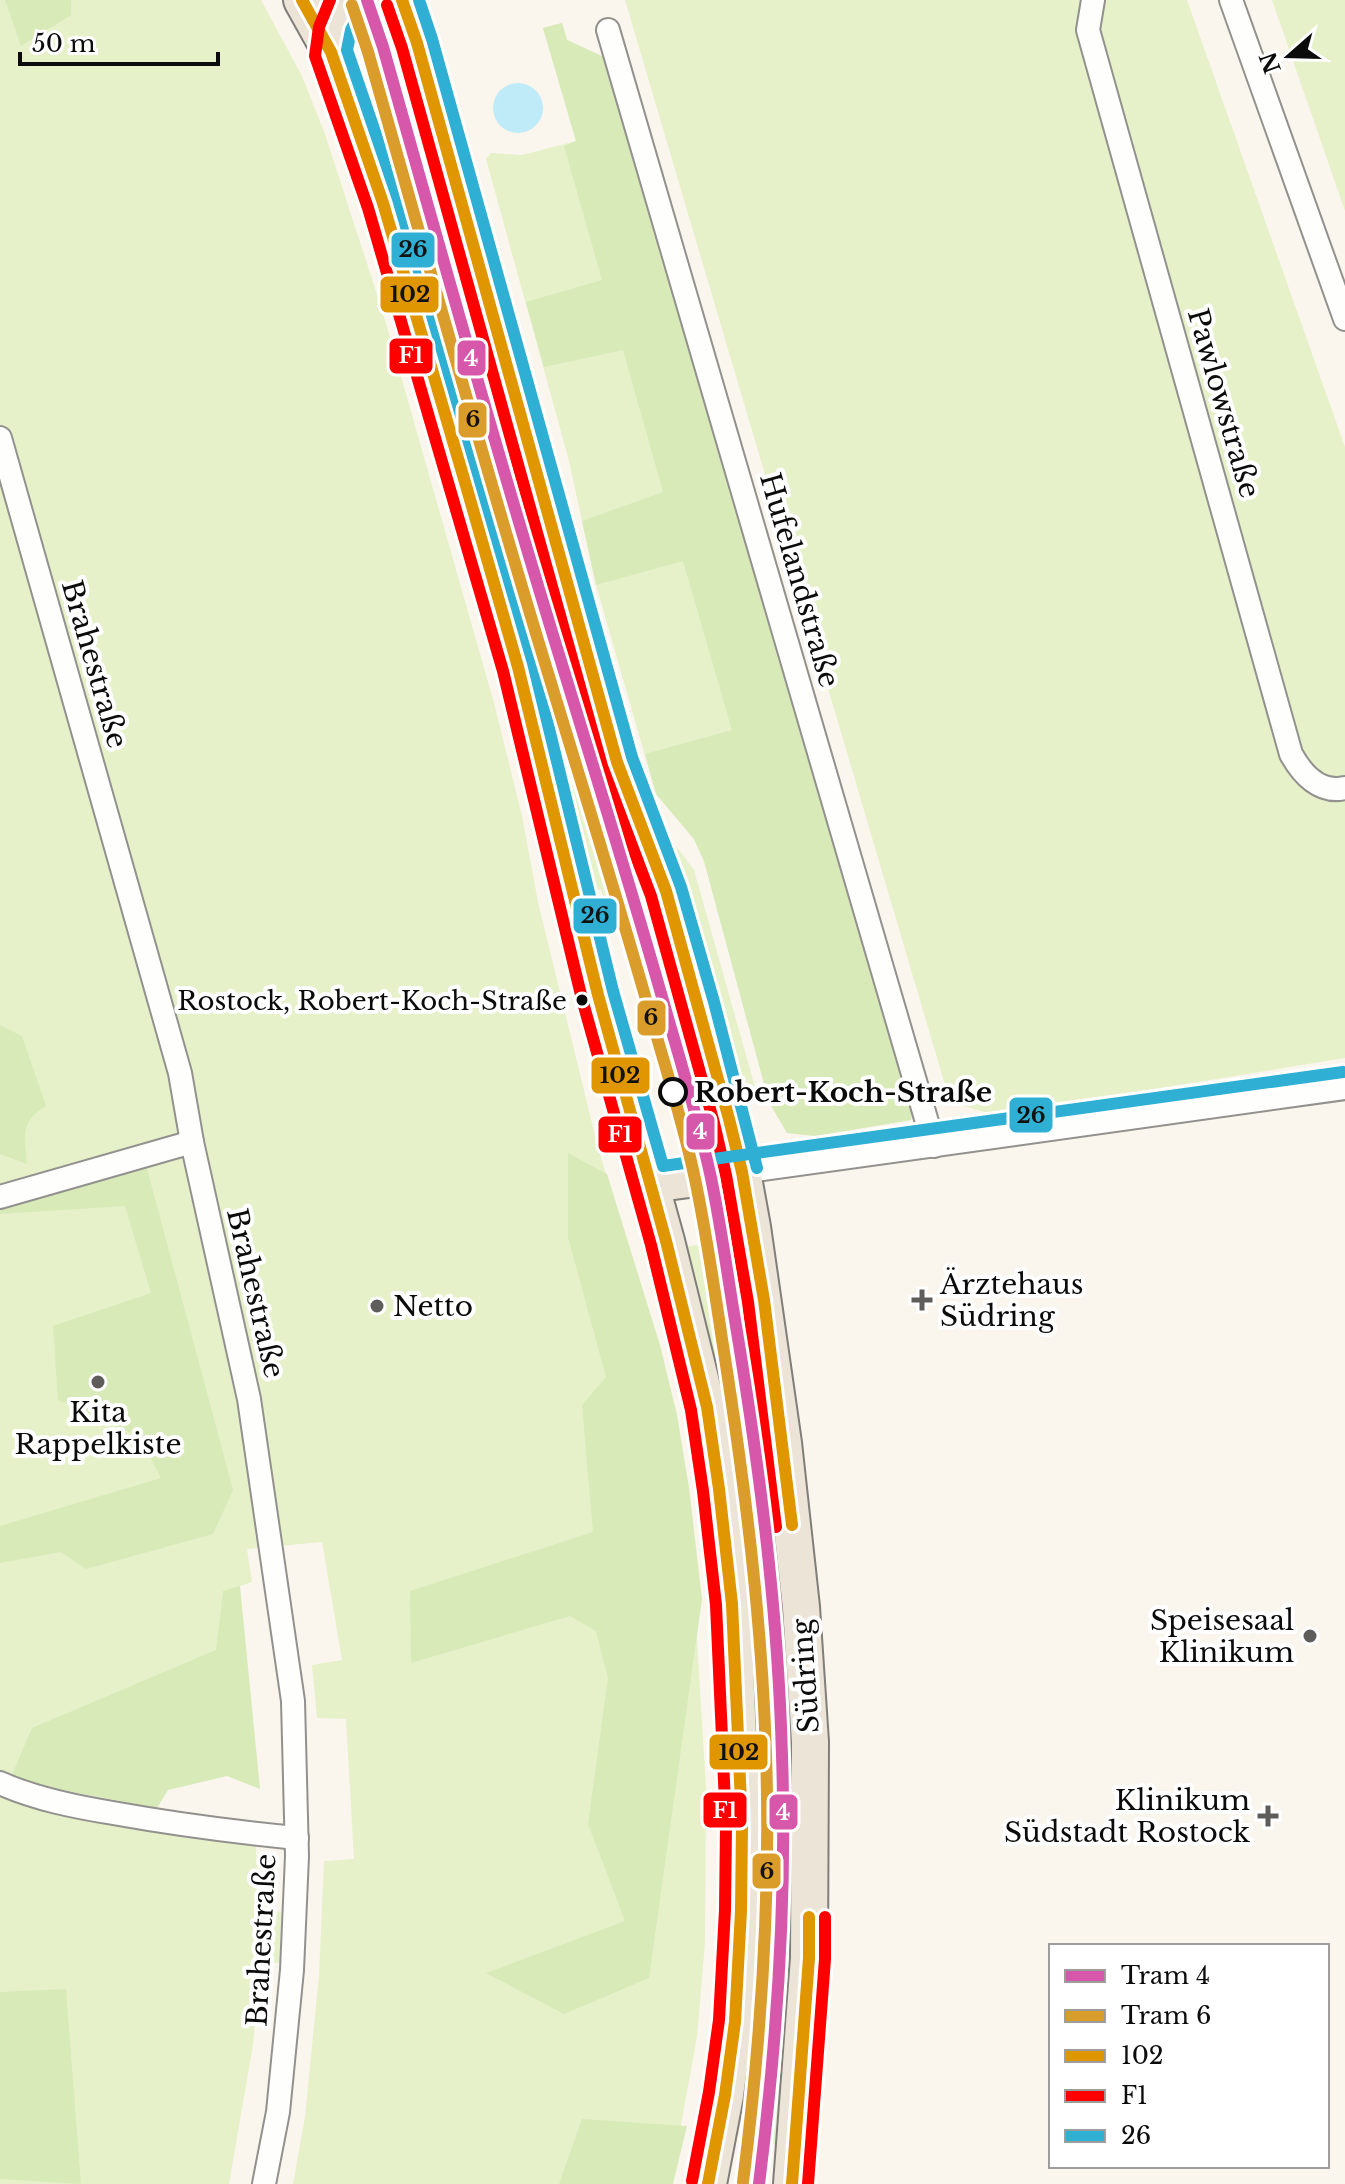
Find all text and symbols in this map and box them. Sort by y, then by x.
scale bar [20,16,218,66]
north arrow [1249,16,1329,96]
text: 50 m [32,29,96,58]
text: N [1254,48,1287,77]
line badge: 26 [390,231,436,269]
text: 26 [398,236,428,263]
line badge: 102 [379,275,440,314]
text: 102 [390,281,430,308]
street label: Pawlowstraße [1180,304,1267,502]
line badge: F1 [388,337,434,375]
line badge: 4 [456,339,487,377]
text: F1 [399,342,424,369]
text: 4 [464,345,478,372]
line badge: 6 [457,401,488,439]
text: 6 [466,406,480,433]
street label: Hufelandstraße [752,469,847,691]
street label: Brahestraße [54,576,135,752]
line badge: 26 [572,897,618,935]
text: 26 [580,902,610,929]
place label: Rostock, Robert-Koch-Straße [177,985,567,1017]
marker: Rostock, Robert-Koch-Straße [574,992,590,1008]
line badge: 6 [636,999,667,1037]
text: 6 [644,1004,658,1031]
line badge: 102 [590,1056,651,1095]
text: 102 [600,1062,640,1089]
place label: Robert-Koch-Straße [694,1075,992,1110]
marker: Robert-Koch-Straße [659,1078,687,1106]
line badge: 26 [1008,1096,1054,1134]
text: 26 [1016,1102,1046,1129]
line badge: 4 [685,1112,716,1151]
line badge: F1 [597,1115,643,1154]
text: 4 [693,1118,707,1145]
text: F1 [608,1121,633,1148]
street label: Brahestraße [219,1205,292,1381]
place label: Ärztehaus Südring [939,1267,1083,1334]
place label: Netto [393,1289,473,1324]
marker: Ärztehaus Südring [911,1289,933,1311]
marker: Netto [368,1297,386,1315]
marker: Kita Rappelkiste [89,1373,107,1391]
place label: Kita Rappelkiste [15,1395,181,1462]
place label: Speisesaal Klinikum [1150,1603,1294,1670]
street label: Südring [784,1616,827,1734]
marker: Speisesaal Klinikum [1301,1627,1319,1645]
line badge: 102 [708,1733,769,1771]
text: 102 [719,1739,759,1766]
place label: Klinikum Südstadt Rostock [1004,1783,1251,1850]
line badge: F1 [702,1791,748,1829]
line badge: 4 [768,1793,799,1831]
text: F1 [713,1797,738,1824]
text: 4 [776,1799,790,1826]
marker: Klinikum Südstadt Rostock [1257,1805,1279,1827]
line badge: 6 [751,1852,782,1890]
street label: Brahestraße [239,1853,284,2027]
text: 6 [760,1858,774,1885]
legend [1049,1944,1329,2168]
text: Tram 4 [1121,1961,1210,1990]
text: Tram 6 [1121,2001,1211,2030]
text: 102 [1121,2041,1164,2070]
text: F1 [1121,2081,1148,2110]
text: 26 [1121,2121,1151,2150]

